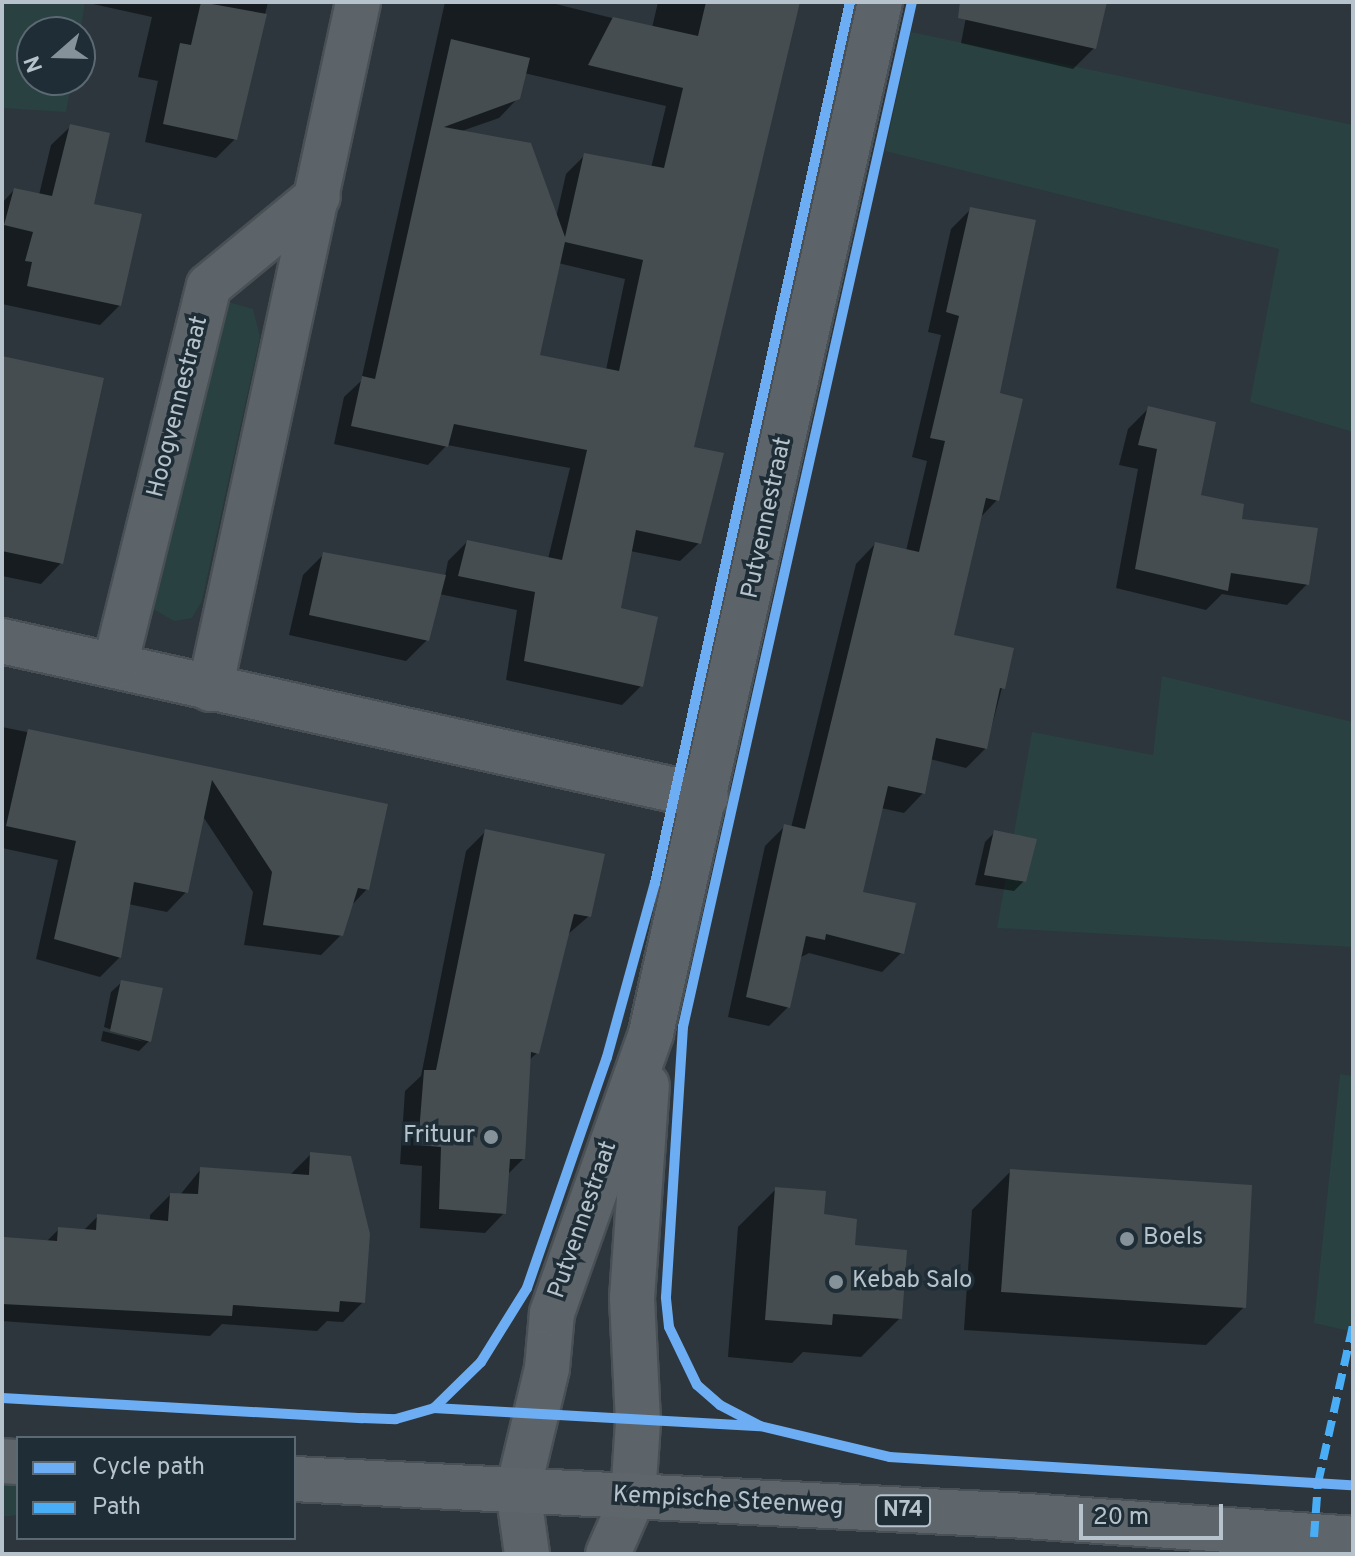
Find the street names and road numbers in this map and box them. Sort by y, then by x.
street label: Hoogvennestraat [143,313,215,501]
street label: Putvennestraat [737,434,799,602]
street label: Putvennestraat [544,1137,624,1303]
street label: Kempische Steenweg [612,1482,844,1522]
road number: N74 [875,1493,931,1529]

